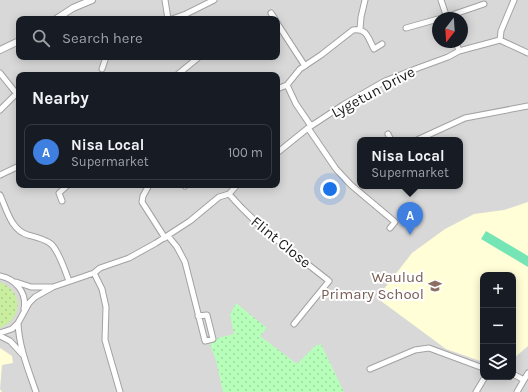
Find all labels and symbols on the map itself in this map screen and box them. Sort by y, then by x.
north arrow [432,12,468,48]
street label: Lygetun Drive [328,62,418,122]
your location [320,179,340,199]
pin: A [397,202,423,235]
street label: Flint Close [247,212,315,272]
place label: Waulud Primary School [321,268,424,303]
school or university icon: Waulud Primary School [427,278,443,294]

